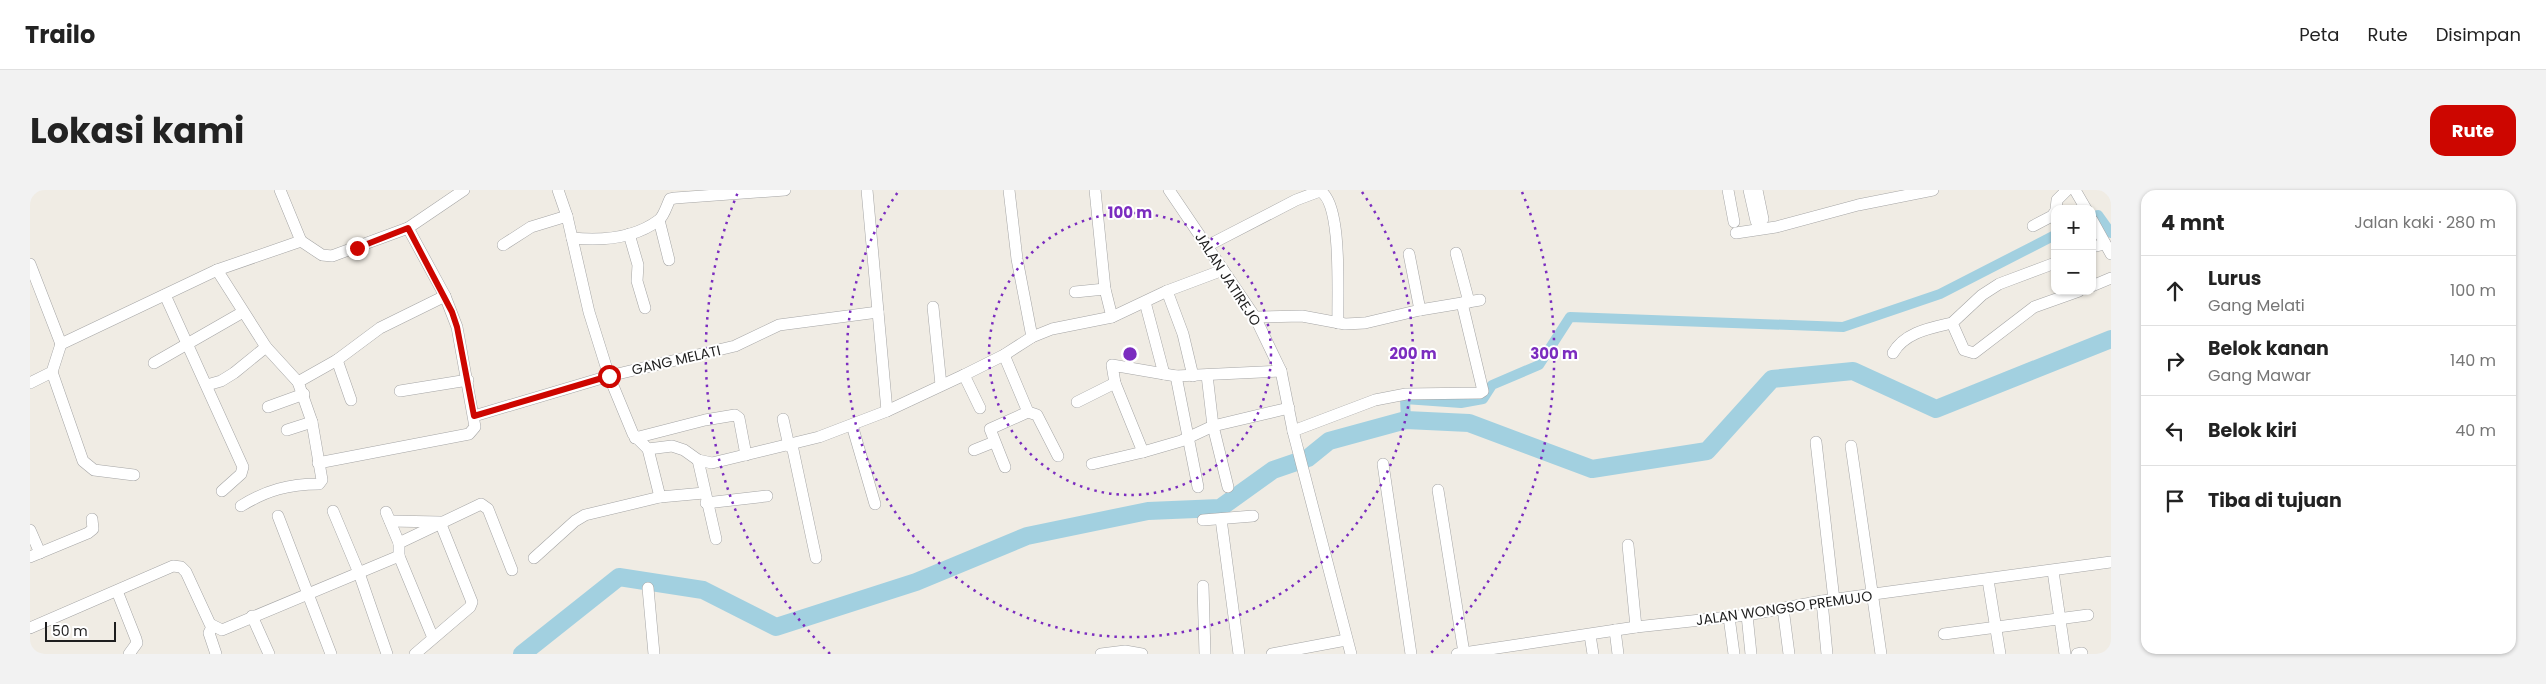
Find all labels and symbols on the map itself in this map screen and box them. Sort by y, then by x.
text: 100 m [1108,202,1152,223]
street label: JALAN JATIREJO [1190,228,1266,330]
route end [346,237,369,260]
street label: GANG MELATI [630,340,722,380]
text: 200 m [1389,343,1437,364]
text: 300 m [1530,343,1578,364]
centre of rings [1121,345,1139,363]
route start [598,365,621,388]
street label: JALAN WONGSO PREMUJO [1694,586,1874,630]
scale bar [45,619,116,642]

